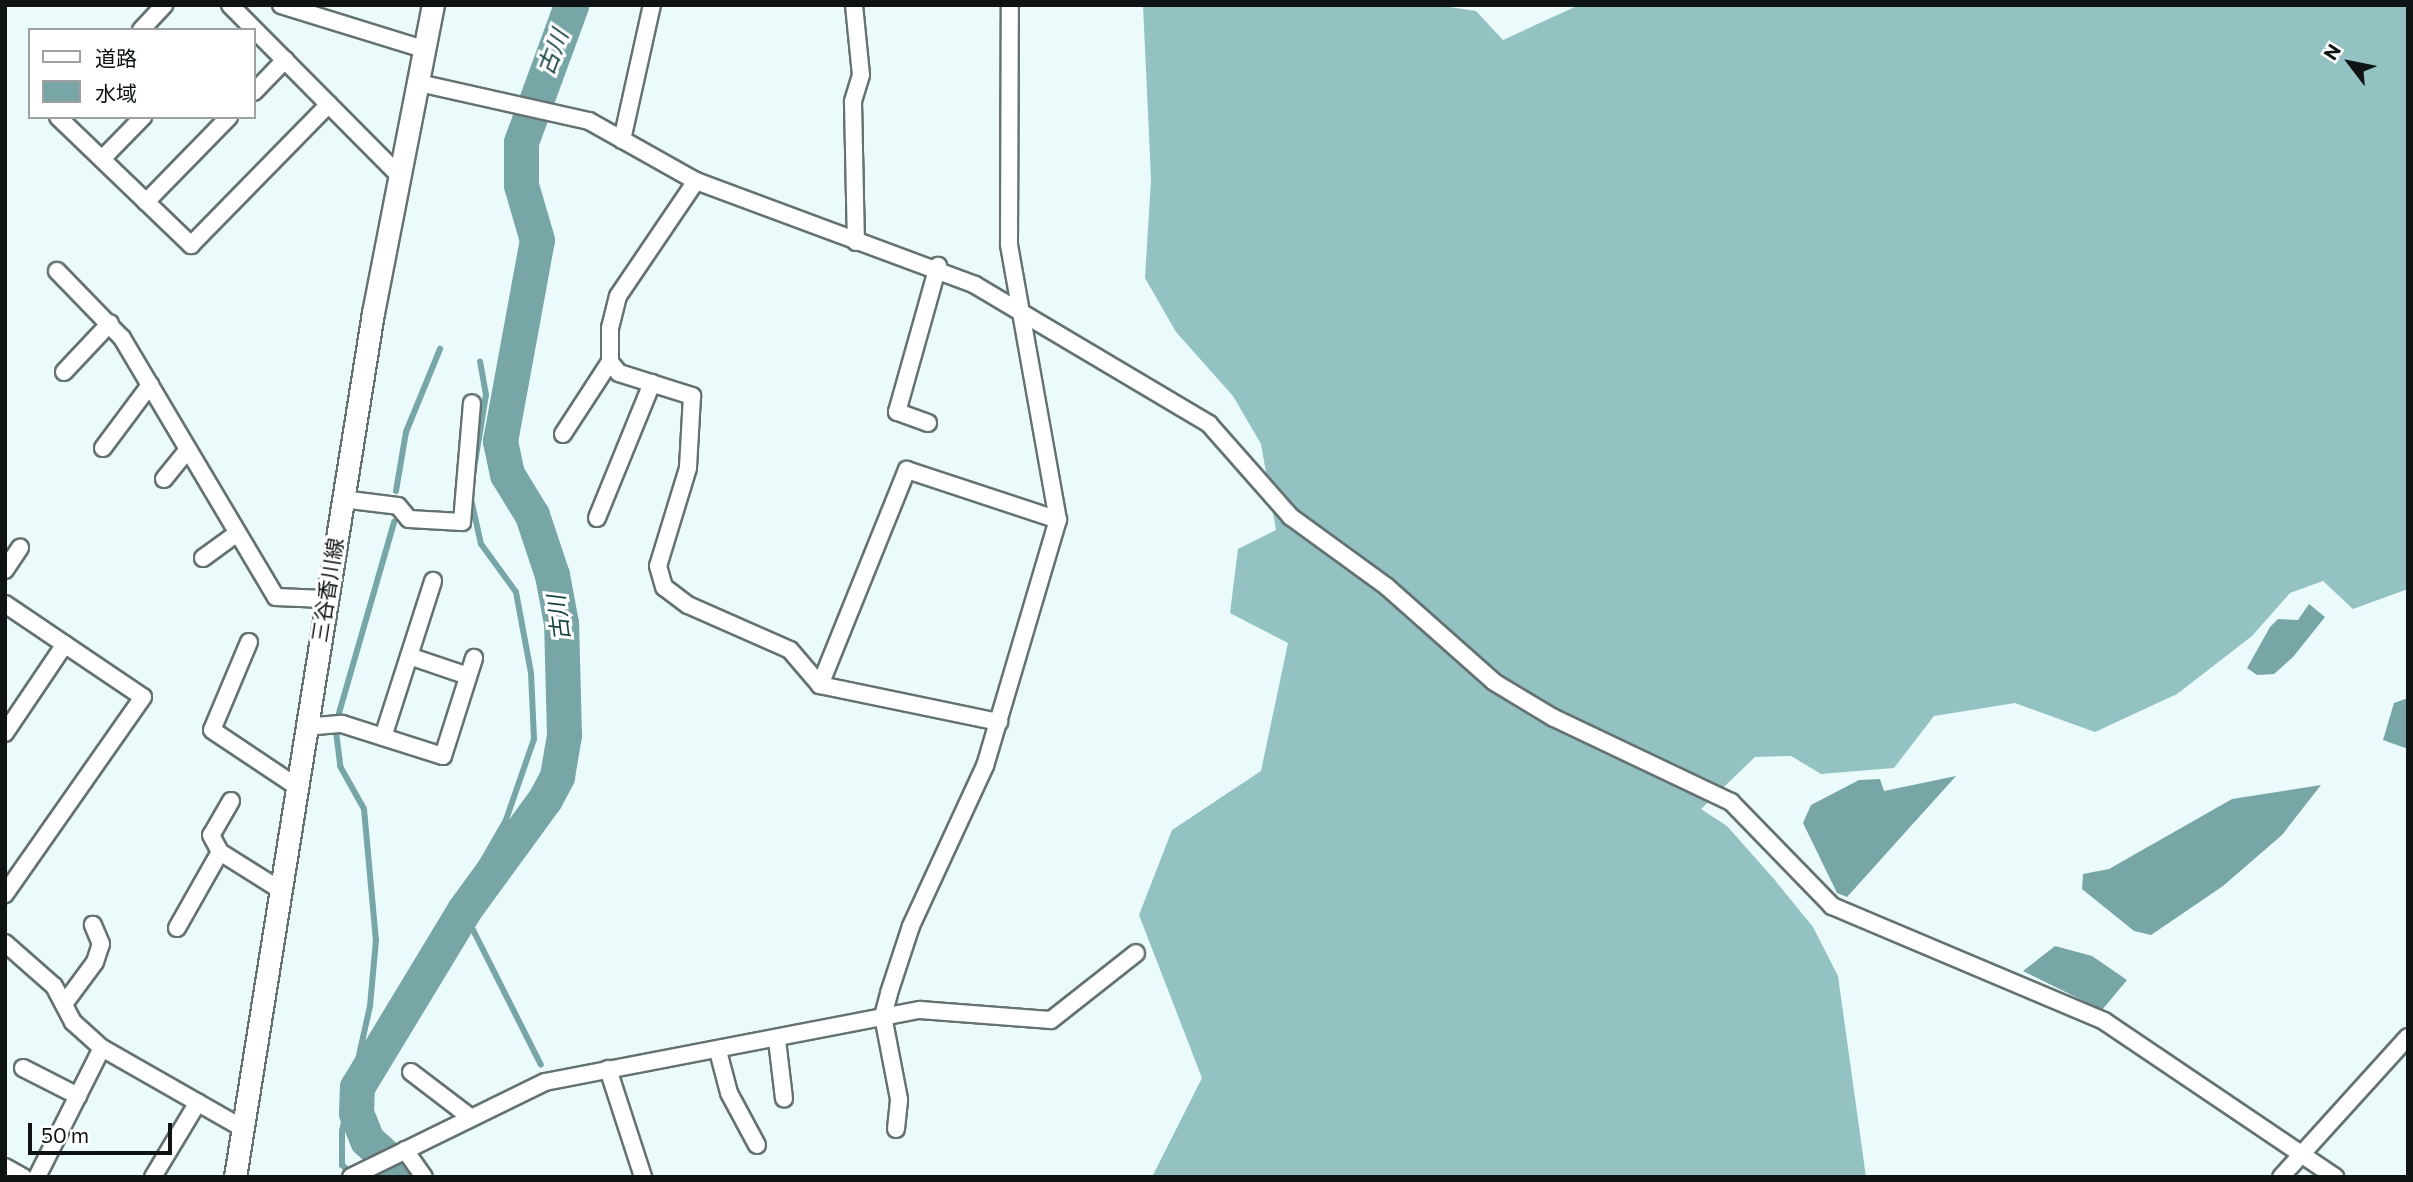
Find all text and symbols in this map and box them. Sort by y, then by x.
water label: 古川 [531,26,573,78]
legend [28,28,256,119]
north arrow [2315,28,2385,98]
text: N [2318,39,2345,64]
text: 道路 [95,45,137,70]
text: 水域 [95,80,137,105]
street label: 三谷香川線 [306,536,348,644]
water label: 古川 [541,593,575,643]
scale bar [32,1108,175,1152]
text: 50 m [41,1122,89,1147]

